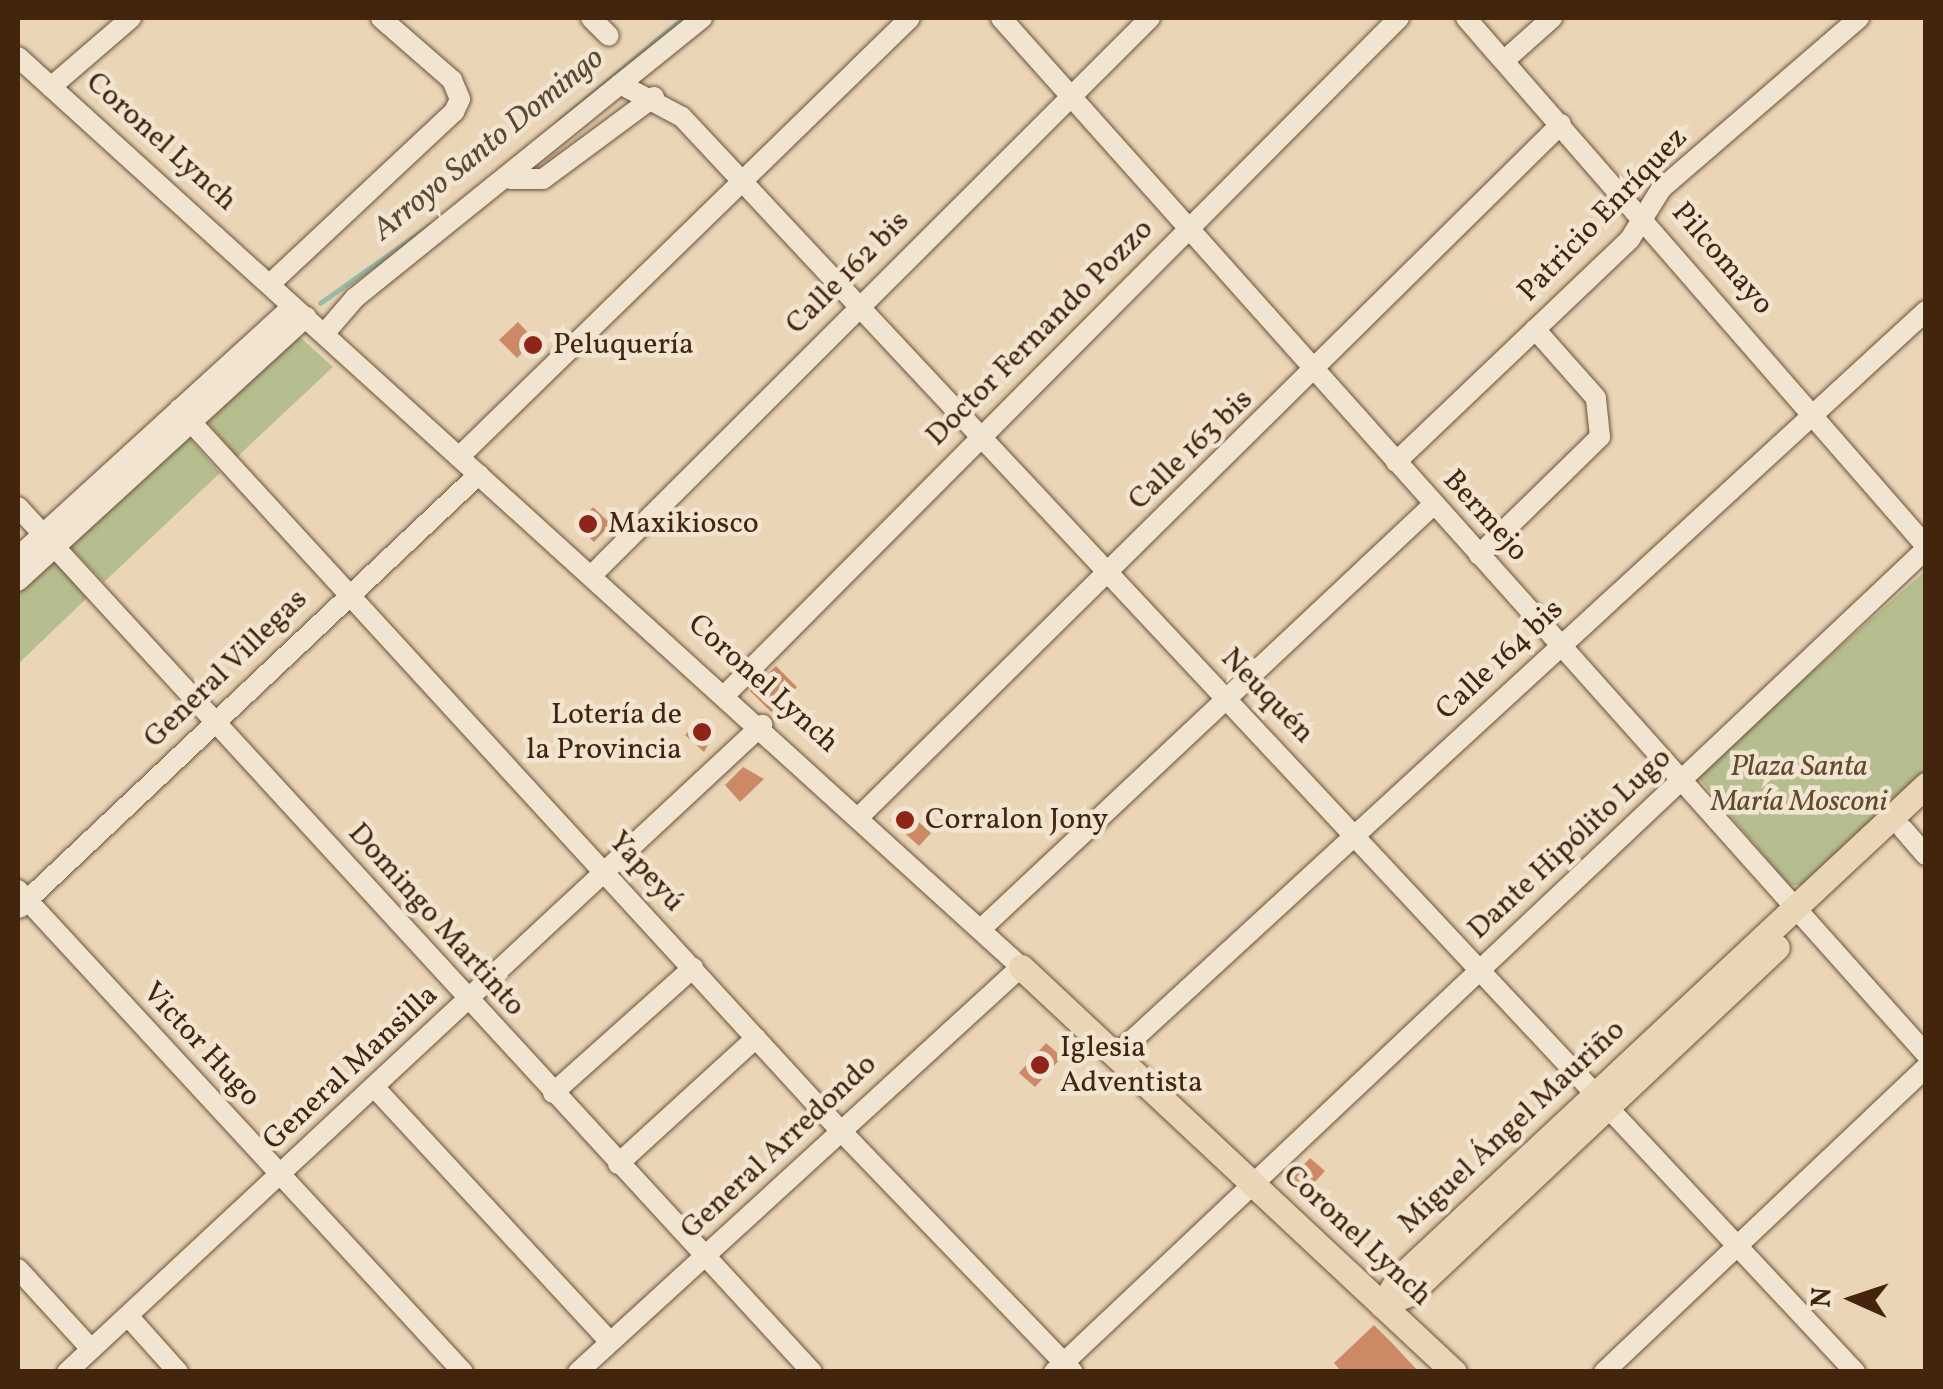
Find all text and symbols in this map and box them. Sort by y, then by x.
water label: Arroyo Santo Domingo [366,40,612,250]
street label: Coronel Lynch [78,65,244,219]
street label: Patricio Enríquez [1511,120,1695,310]
street label: Pilcomayo [1663,195,1781,323]
street label: Calle 162 bis [779,204,917,342]
street label: Doctor Fernando Pozzo [919,212,1161,454]
place label: Peluquería [553,327,694,363]
marker: Peluquería [522,334,544,356]
street label: Calle 163 bis [1121,382,1261,518]
street label: Bermejo [1435,463,1535,569]
place label: Maxikiosco [608,506,759,542]
marker: Maxikiosco [577,513,599,535]
street label: General Villegas [136,582,316,756]
street label: Calle 164 bis [1429,592,1571,728]
street label: Coronel Lynch [680,607,846,761]
street label: Neuquén [1213,641,1321,751]
place label: Lotería de la Provincia [526,697,682,768]
marker: Lotería de la Provincia [691,721,713,743]
street label: Dante Hipólito Lugo [1461,741,1679,947]
park label: Plaza Santa María Mosconi [1711,749,1887,820]
place label: Corralon Jony [925,802,1108,838]
marker: Corralon Jony [894,809,916,831]
street label: Domingo Martinto [340,816,532,1024]
street label: Yapeyú [600,824,692,920]
street label: Victor Hugo [134,975,268,1115]
street label: General Mansilla [256,978,446,1158]
street label: Miguel Ángel Mauriño [1391,1012,1633,1242]
place label: Iglesia Adventista [1060,1030,1203,1100]
street label: General Arredondo [674,1047,884,1247]
marker: Iglesia Adventista [1029,1054,1051,1076]
street label: Coronel Lynch [1275,1158,1439,1314]
north arrow [1803,1249,1903,1349]
text: N [1803,1286,1843,1309]

